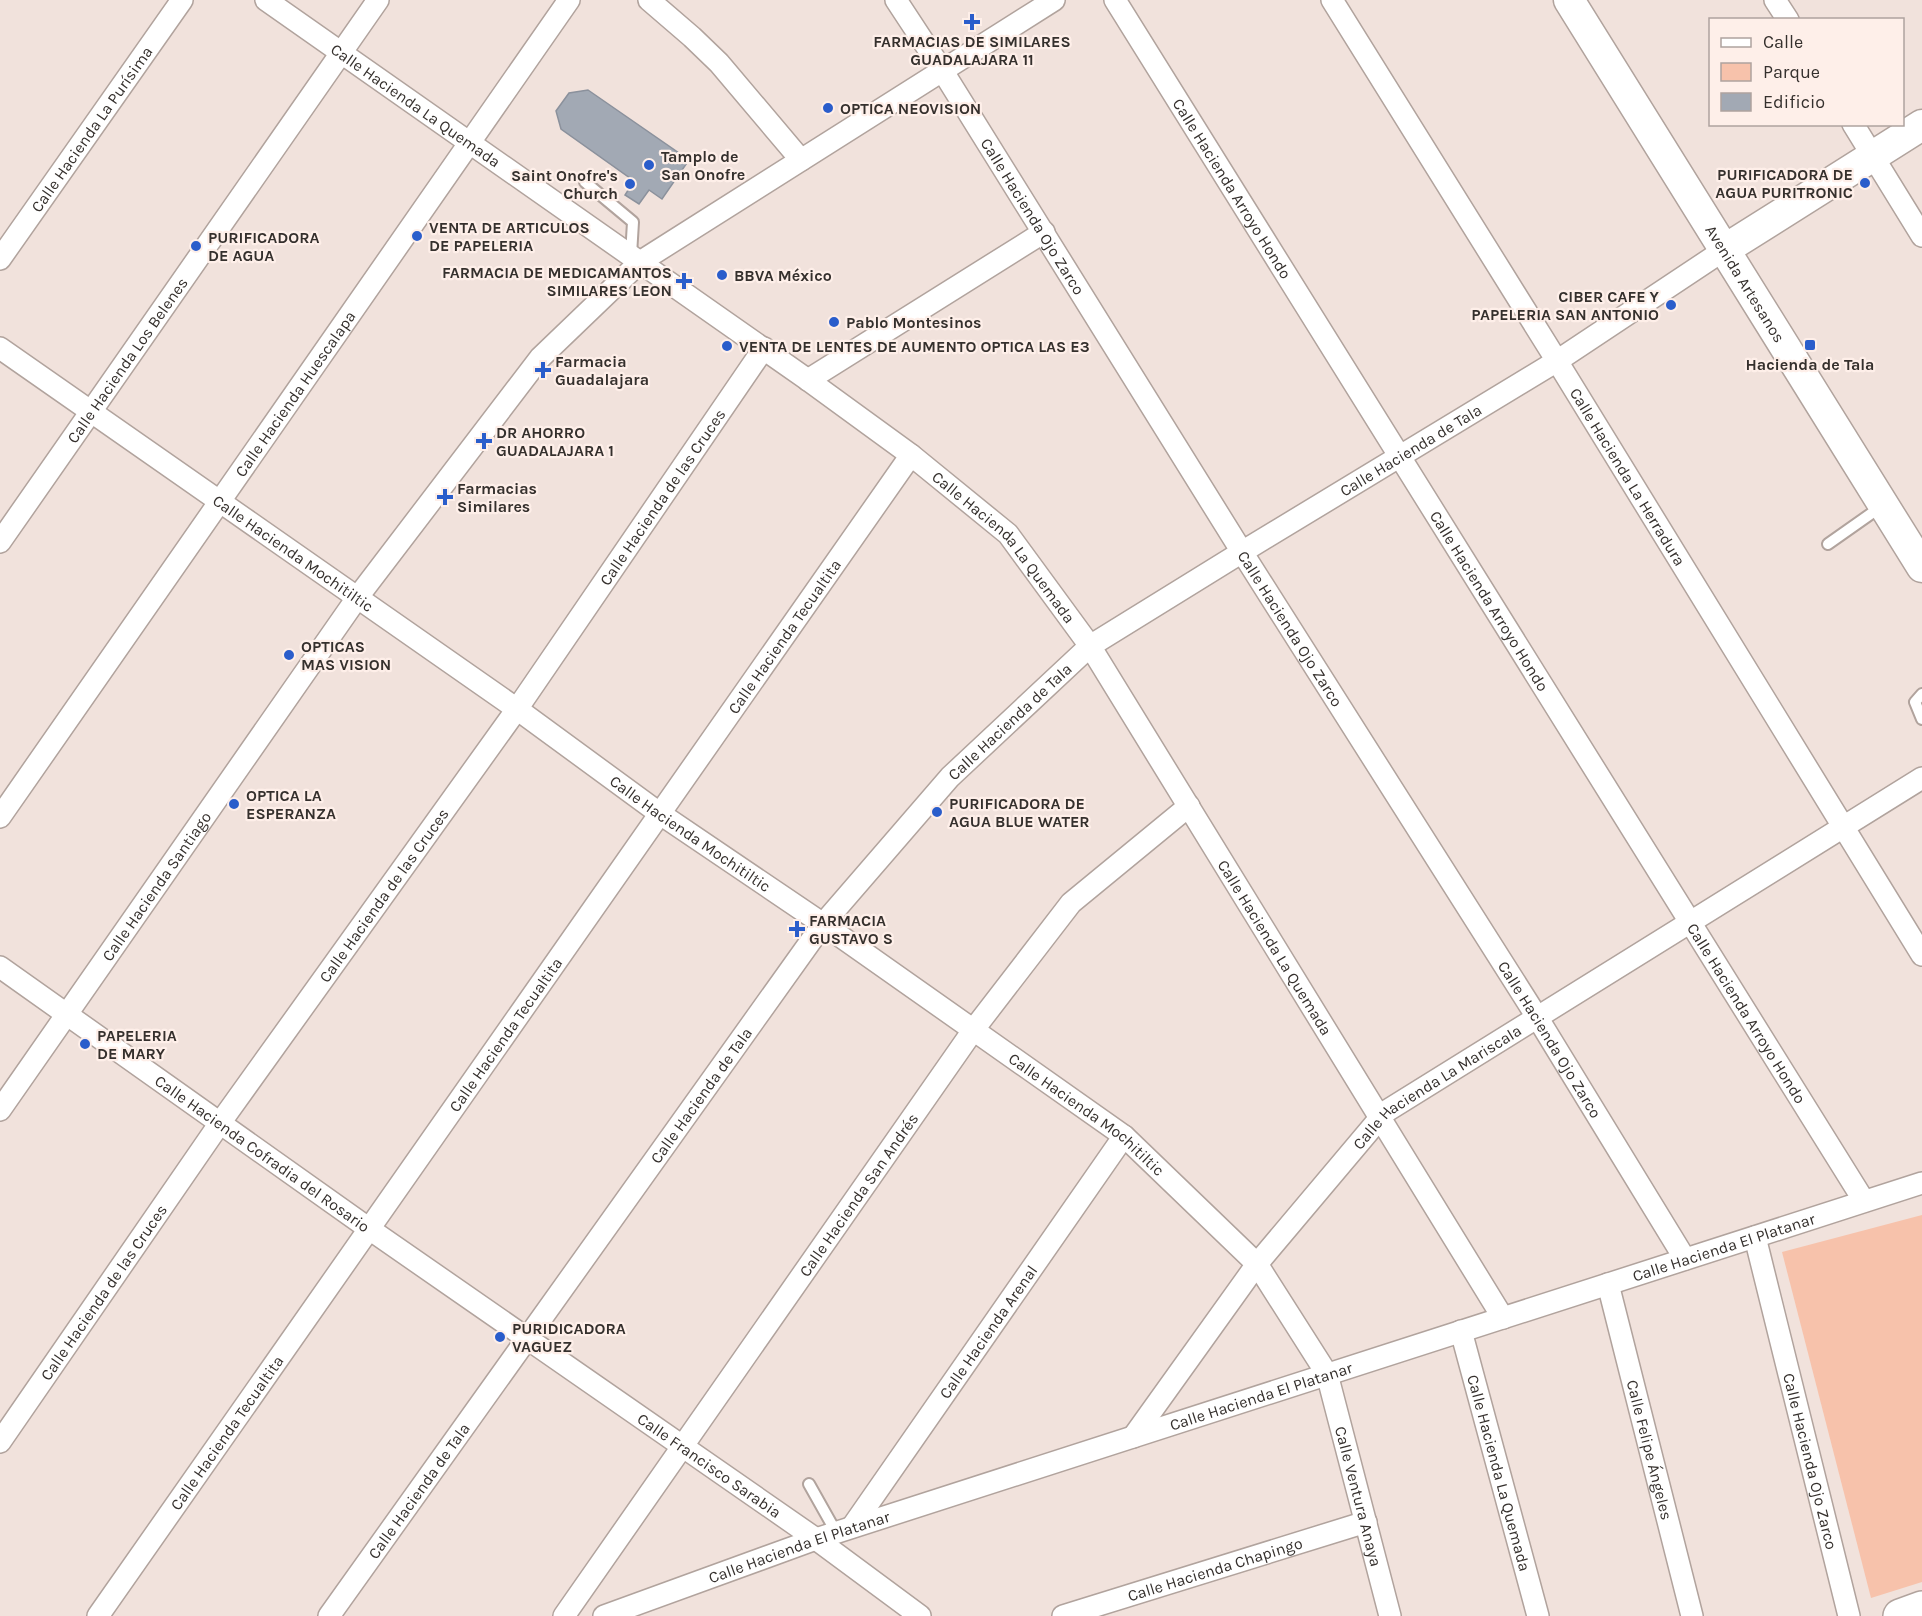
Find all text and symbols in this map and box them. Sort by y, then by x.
marker: FARMACIAS DE SIMILARES GUADALAJARA 11 [965,15,979,29]
legend [1709,18,1904,126]
text: Calle [1763,31,1803,53]
place label: FARMACIAS DE SIMILARES GUADALAJARA 11 [873,32,1071,69]
street label: Calle Hacienda La Quemada [327,39,504,171]
street label: Calle Hacienda La Purísima [27,43,157,216]
text: Parque [1763,61,1820,83]
text: Edificio [1763,91,1825,113]
street label: Calle Hacienda Arroyo Hondo [1169,95,1295,282]
place label: OPTICA NEOVISION [840,99,981,118]
marker: OPTICA NEOVISION [821,101,835,115]
street label: Calle Hacienda Ojo Zarco [977,135,1089,298]
place label: Tamplo de San Onofre [661,147,745,184]
marker: Tamplo de San Onofre [642,158,656,172]
place label: PURIFICADORA DE AGUA PURITRONIC [1715,165,1853,202]
place label: Saint Onofre's Church [511,166,618,203]
marker: PURIFICADORA DE AGUA PURITRONIC [1858,176,1872,190]
marker: Saint Onofre's Church [623,177,637,191]
place label: VENTA DE ARTICULOS DE PAPELERIA [429,218,590,255]
street label: Avenida Artesanos [1701,221,1789,346]
place label: PURIFICADORA DE AGUA [208,228,319,265]
marker: VENTA DE ARTICULOS DE PAPELERIA [410,229,424,243]
marker: PURIFICADORA DE AGUA [189,239,203,253]
place label: FARMACIA DE MEDICAMANTOS SIMILARES LEON [442,263,672,300]
place label: BBVA México [734,266,832,285]
marker: BBVA México [715,268,729,282]
street label: Calle Hacienda Los Belenes [63,274,192,447]
marker: FARMACIA DE MEDICAMANTOS SIMILARES LEON [677,274,691,288]
place label: CIBER CAFE Y PAPELERIA SAN ANTONIO [1471,287,1660,324]
marker: CIBER CAFE Y PAPELERIA SAN ANTONIO [1664,298,1678,312]
street label: Calle Hacienda Huescalapa [231,307,360,480]
place label: Pablo Montesinos [846,313,981,332]
marker: Pablo Montesinos [827,315,841,329]
place label: VENTA DE LENTES DE AUMENTO OPTICA LAS E3 [739,337,1090,356]
marker: Hacienda de Tala [1803,338,1817,352]
marker: VENTA DE LENTES DE AUMENTO OPTICA LAS E3 [720,339,734,353]
place label: Farmacia Guadalajara [555,352,649,389]
place label: Hacienda de Tala [1746,355,1874,374]
marker: Farmacia Guadalajara [536,363,550,377]
street label: Calle Hacienda La Herradura [1566,384,1689,569]
street label: Calle Hacienda de Tala [1336,400,1485,500]
street label: Calle Hacienda de las Cruces [596,405,729,589]
place label: DR AHORRO GUADALAJARA 1 [496,423,614,460]
marker: DR AHORRO GUADALAJARA 1 [477,434,491,448]
street label: Calle Hacienda La Quemada [928,467,1079,627]
place label: Farmacias Similares [457,479,537,516]
marker: Farmacias Similares [438,490,452,504]
street label: Calle Hacienda Mochitiltic [209,491,377,616]
street label: Calle Hacienda Arroyo Hondo [1426,507,1553,695]
street label: Calle Hacienda Ojo Zarco [1234,547,1347,710]
street label: Calle Hacienda Tecualtita [724,556,845,717]
place label: OPTICAS MAS VISION [301,637,391,674]
marker: OPTICAS MAS VISION [282,648,296,662]
street label: Calle Hacienda de Tala [944,659,1076,784]
street label: Calle Hacienda Mochitiltic [606,771,774,896]
place label: OPTICA LA ESPERANZA [246,786,336,823]
place label: PURIFICADORA DE AGUA BLUE WATER [949,794,1090,831]
marker: OPTICA LA ESPERANZA [227,797,241,811]
street label: Calle Hacienda de las Cruces [315,805,453,986]
marker: PURIFICADORA DE AGUA BLUE WATER [930,805,944,819]
street label: Calle Hacienda Santiago [98,808,215,965]
street label: Calle Hacienda La Quemada [1214,856,1336,1039]
place label: FARMACIA GUSTAVO S [809,911,893,948]
street label: Calle Hacienda Arroyo Hondo [1683,920,1810,1107]
marker: FARMACIA GUSTAVO S [790,922,804,936]
street label: Calle Hacienda Tecualtita [445,954,566,1116]
street label: Calle Hacienda Ojo Zarco [1494,957,1605,1122]
street label: Calle Hacienda La Mariscala [1349,1021,1525,1153]
street label: Calle Hacienda de Tala [646,1024,756,1167]
place label: PAPELERIA DE MARY [97,1026,177,1063]
marker: PAPELERIA DE MARY [78,1037,92,1051]
street label: Calle Hacienda Mochitiltic [1005,1049,1168,1180]
street label: Calle Hacienda Cofradia del Rosario [151,1071,373,1236]
street label: Calle Hacienda San Andrés [795,1110,922,1280]
street label: Calle Hacienda de las Cruces [36,1201,171,1384]
street label: Calle Hacienda El Platanar [1630,1209,1818,1286]
street label: Calle Hacienda Arenal [935,1261,1041,1402]
place label: PURIDICADORA VAGUEZ [512,1319,626,1356]
marker: PURIDICADORA VAGUEZ [493,1330,507,1344]
street label: Calle Hacienda Tecualtita [166,1352,287,1514]
street label: Calle Hacienda El Platanar [1167,1358,1355,1435]
street label: Calle Hacienda Ojo Zarco [1779,1371,1841,1552]
street label: Calle Hacienda La Quemada [1463,1373,1534,1573]
street label: Calle Felipe Ángeles [1623,1378,1676,1522]
street label: Calle Francisco Sarabia [634,1409,785,1522]
street label: Calle Hacienda de Tala [364,1419,474,1563]
street label: Calle Ventura Anaya [1331,1424,1386,1568]
street label: Calle Hacienda El Platanar [706,1507,892,1587]
street label: Calle Hacienda Chapingo [1125,1533,1305,1605]

